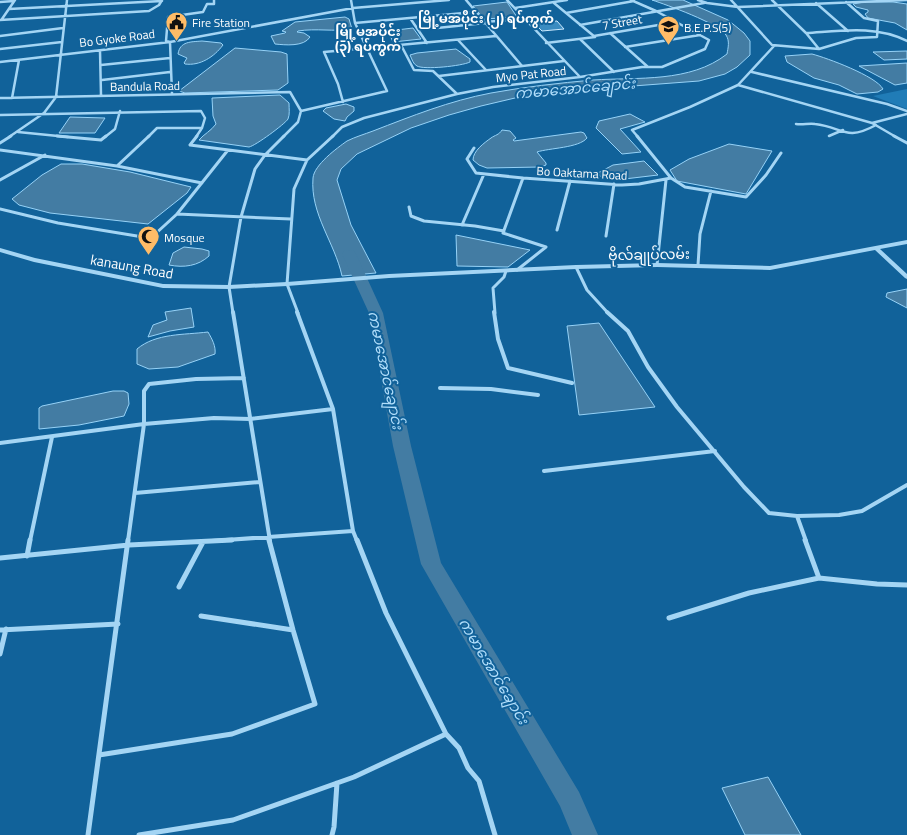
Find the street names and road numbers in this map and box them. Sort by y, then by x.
street label: 7 Street [601,9,644,35]
street label: Bo Gyoke Road [78,24,156,52]
street label: Myo Pat Road [495,61,567,87]
street label: Bandula Road [110,76,180,96]
street label: Bo Oaktama Road [536,161,628,185]
street label: ဗိုလ်ချုပ်လမ်း [608,243,690,267]
street label: kanaung Road [89,248,175,284]

